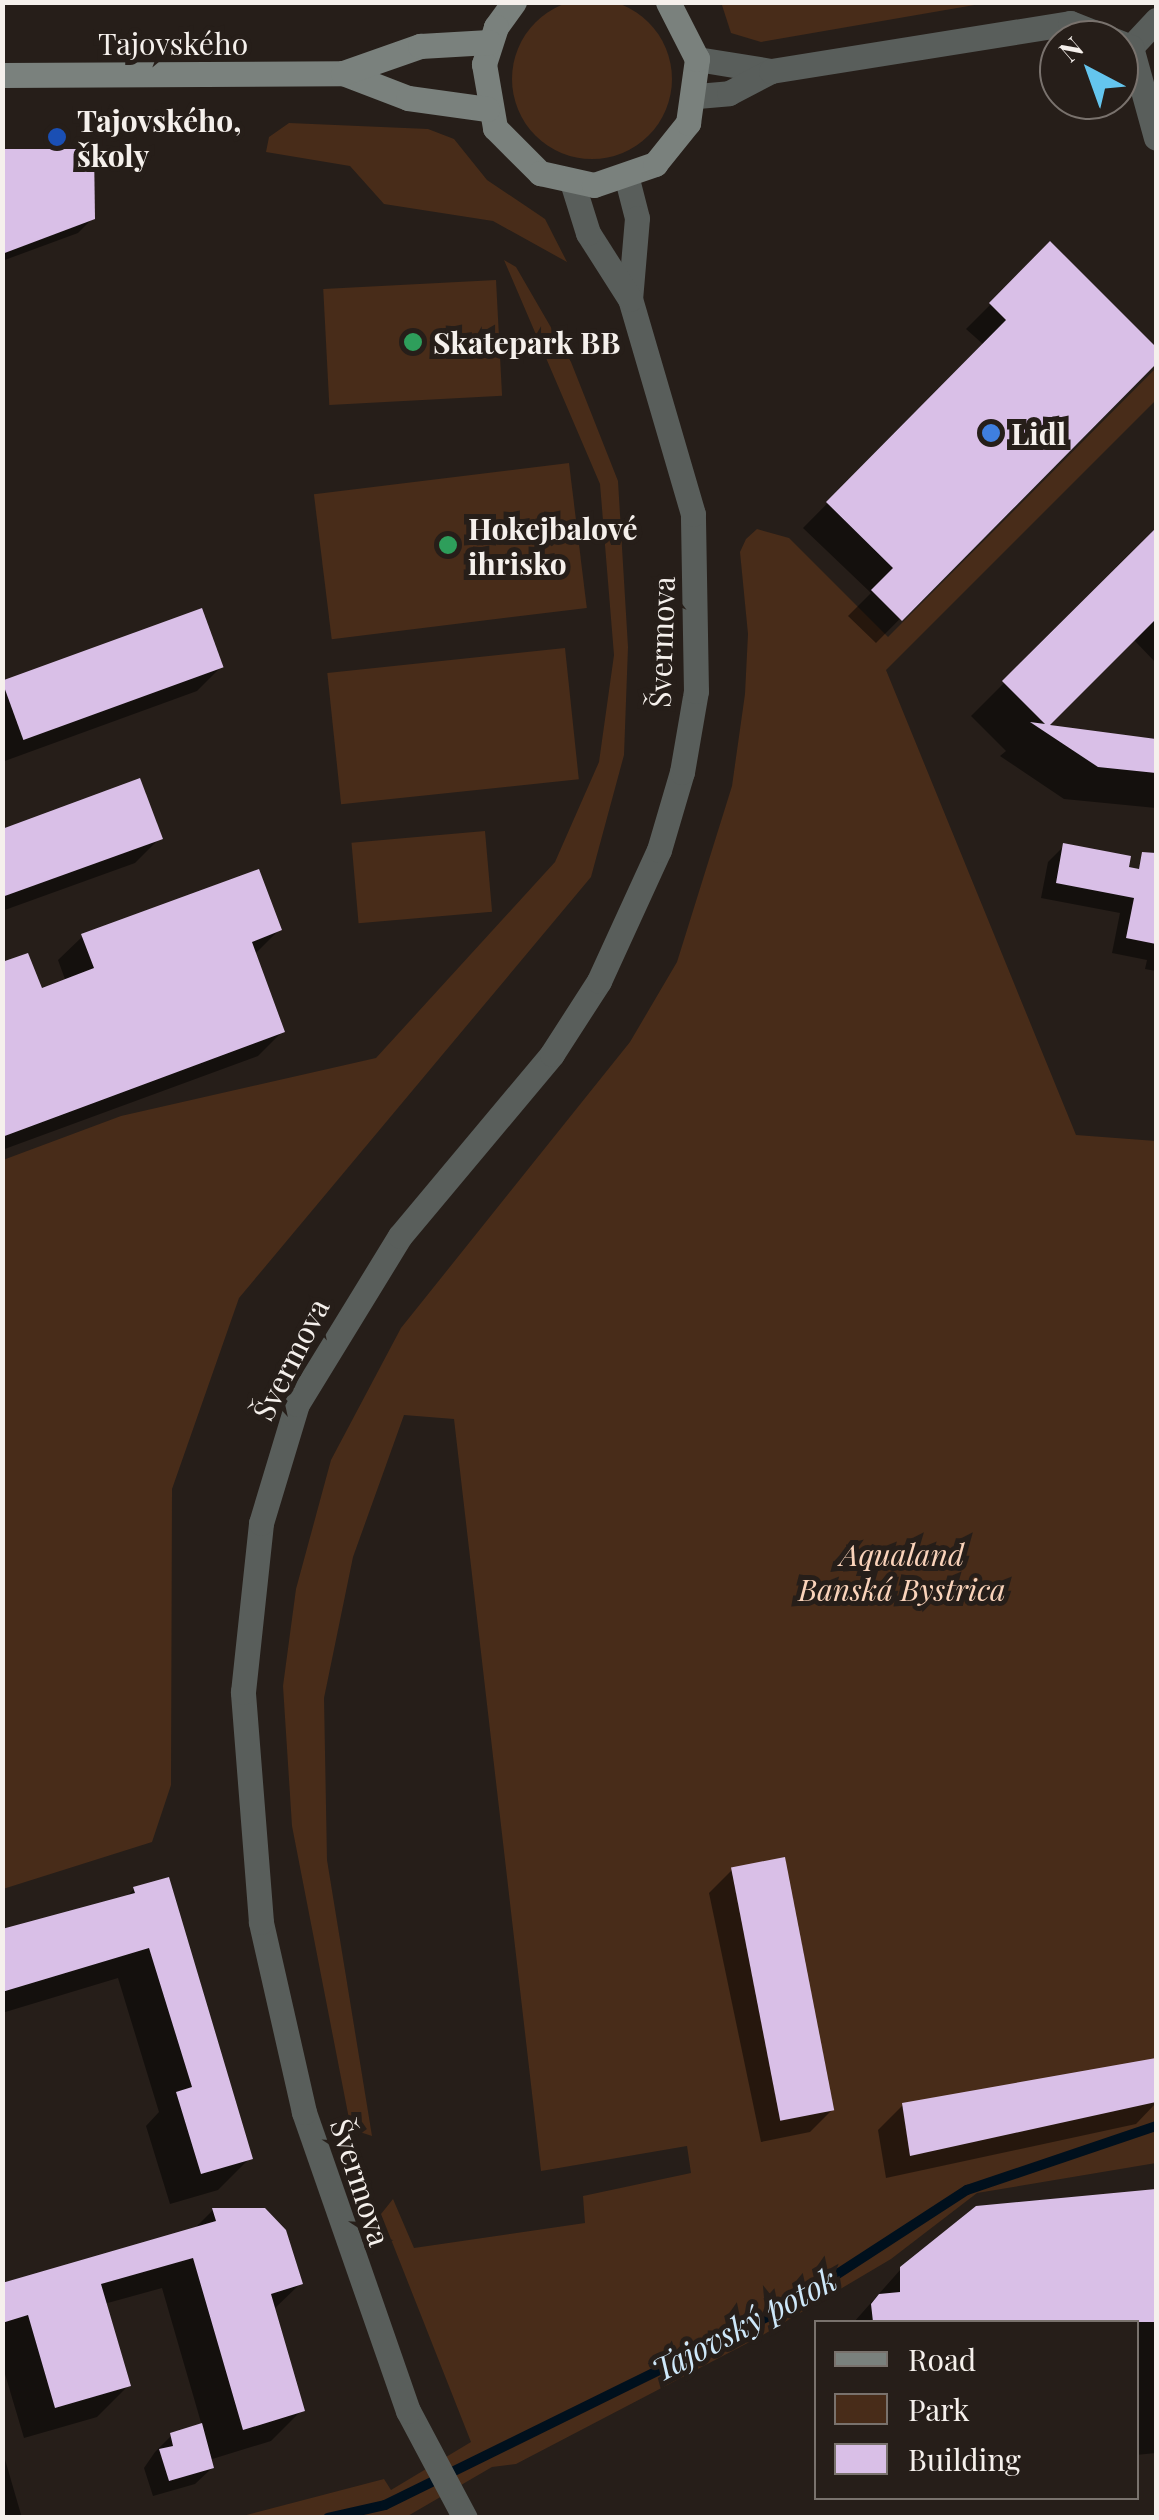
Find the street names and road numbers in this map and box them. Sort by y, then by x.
street label: Tajovského [98,25,248,61]
street label: Švermova [641,576,681,708]
street label: Švermova [244,1292,336,1426]
street label: Švermova [324,2114,398,2250]

